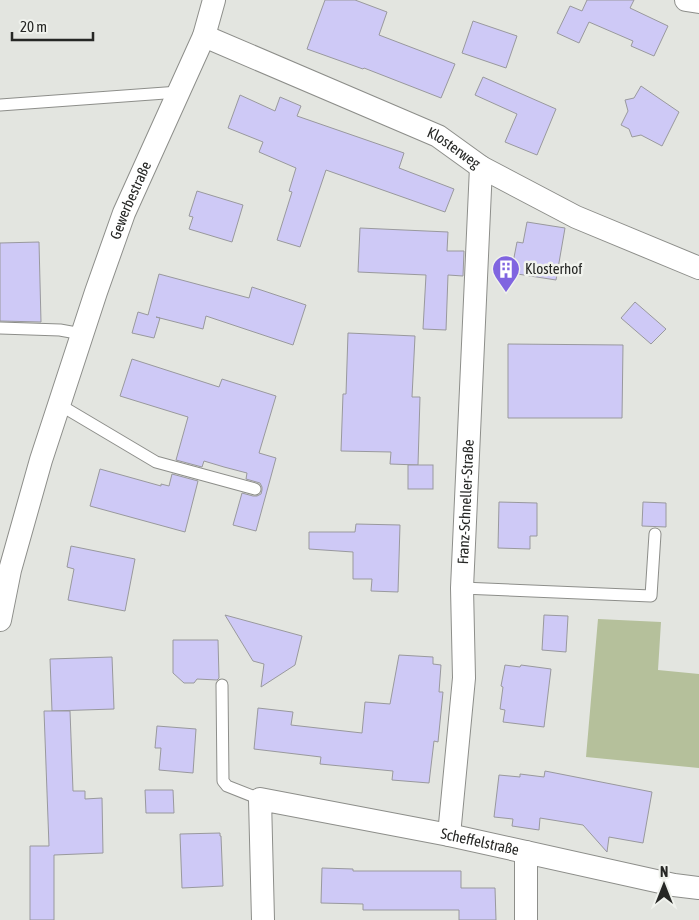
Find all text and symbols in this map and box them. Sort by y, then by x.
scale bar [12,10,94,42]
text: 20 m [20,18,47,35]
street label: Klosterweg [425,123,484,172]
street label: Gewerbestraße [106,158,154,242]
building icon: Klosterhof [491,254,521,293]
place label: Klosterhof [525,260,582,277]
street label: Franz-Schneller-Straße [454,439,477,565]
street label: Scheffelstraße [439,825,521,858]
north arrow [639,860,689,910]
text: N [660,864,668,880]

